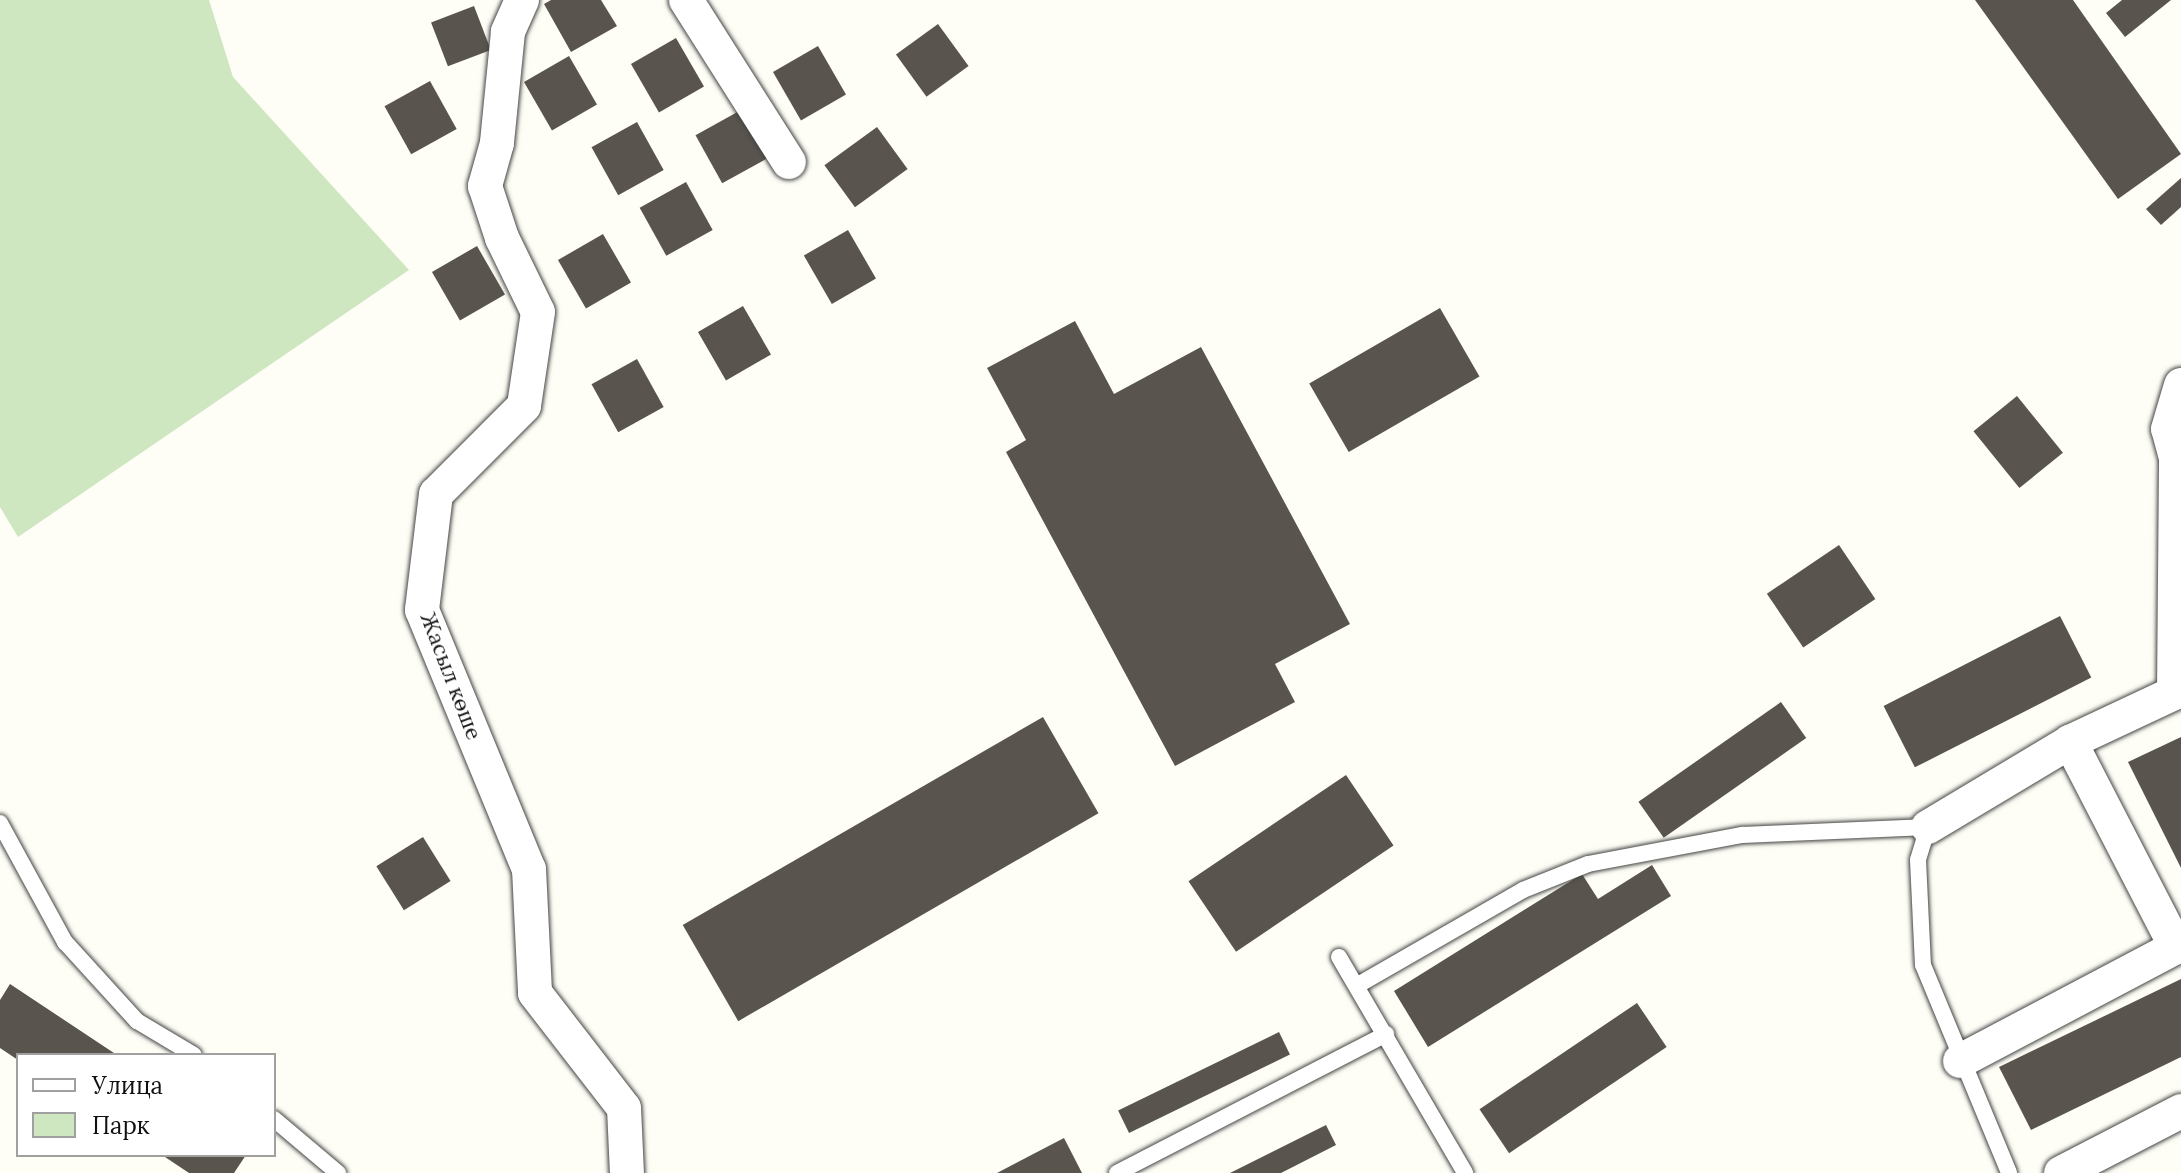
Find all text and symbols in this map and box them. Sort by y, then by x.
street label: Жасыл көше [415,609,487,743]
legend [16,1053,276,1157]
text: Улица [92,1070,163,1101]
text: Парк [92,1110,150,1141]

